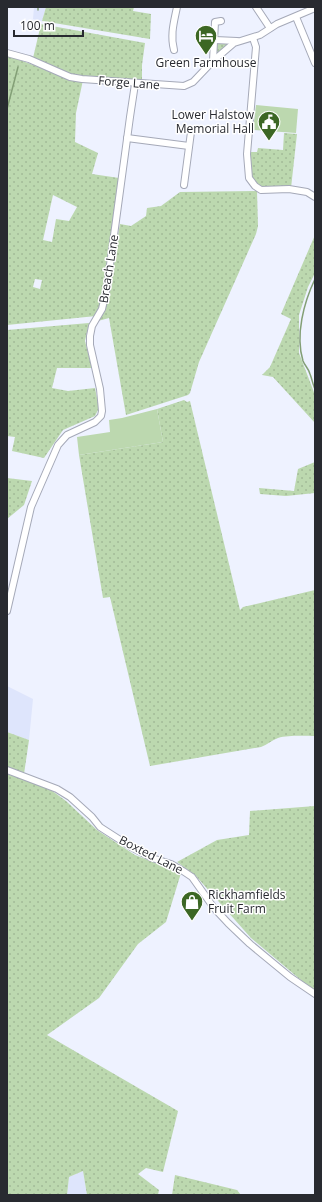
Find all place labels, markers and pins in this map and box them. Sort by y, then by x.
hotel icon: Green Farmhouse [193,23,219,56]
place label: Green Farmhouse [156,54,257,71]
place label: Lower Halstow Memorial Hall [171,106,255,137]
public building icon: Lower Halstow Memorial Hall [256,109,282,142]
place label: Rickhamfields Fruit Farm [208,886,286,917]
shop icon: Rickhamfields Fruit Farm [179,889,205,922]

